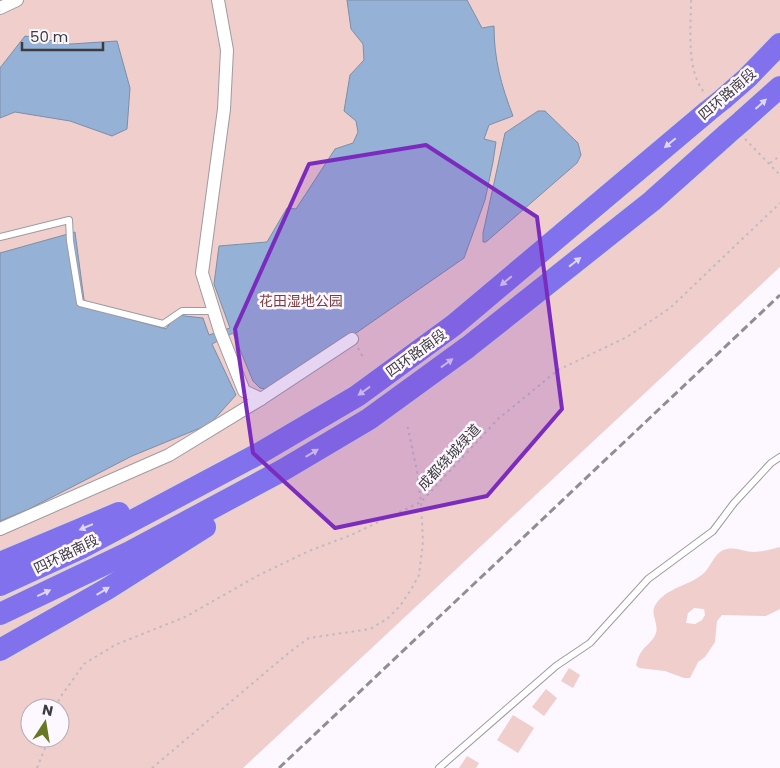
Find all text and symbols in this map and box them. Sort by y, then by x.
scale bar [22,20,104,52]
text: 50 m [30,26,68,47]
street label: 四环路南段 [694,63,760,125]
one-way arrow [755,99,767,110]
one-way arrow [664,137,677,148]
one-way arrow [568,257,581,268]
one-way arrow [500,276,513,287]
park label: 花田湿地公园 [259,291,343,311]
street label: 四环路南段 [382,324,450,382]
one-way arrow [440,357,453,368]
one-way arrow [357,386,371,396]
street label: 成都绕城绿道 [413,419,485,495]
one-way arrow [306,449,319,458]
one-way arrow [78,523,93,531]
street label: 四环路南段 [30,530,102,578]
one-way arrow [97,587,110,596]
one-way arrow [37,589,51,597]
north arrow [20,698,70,748]
text: N [40,699,55,721]

